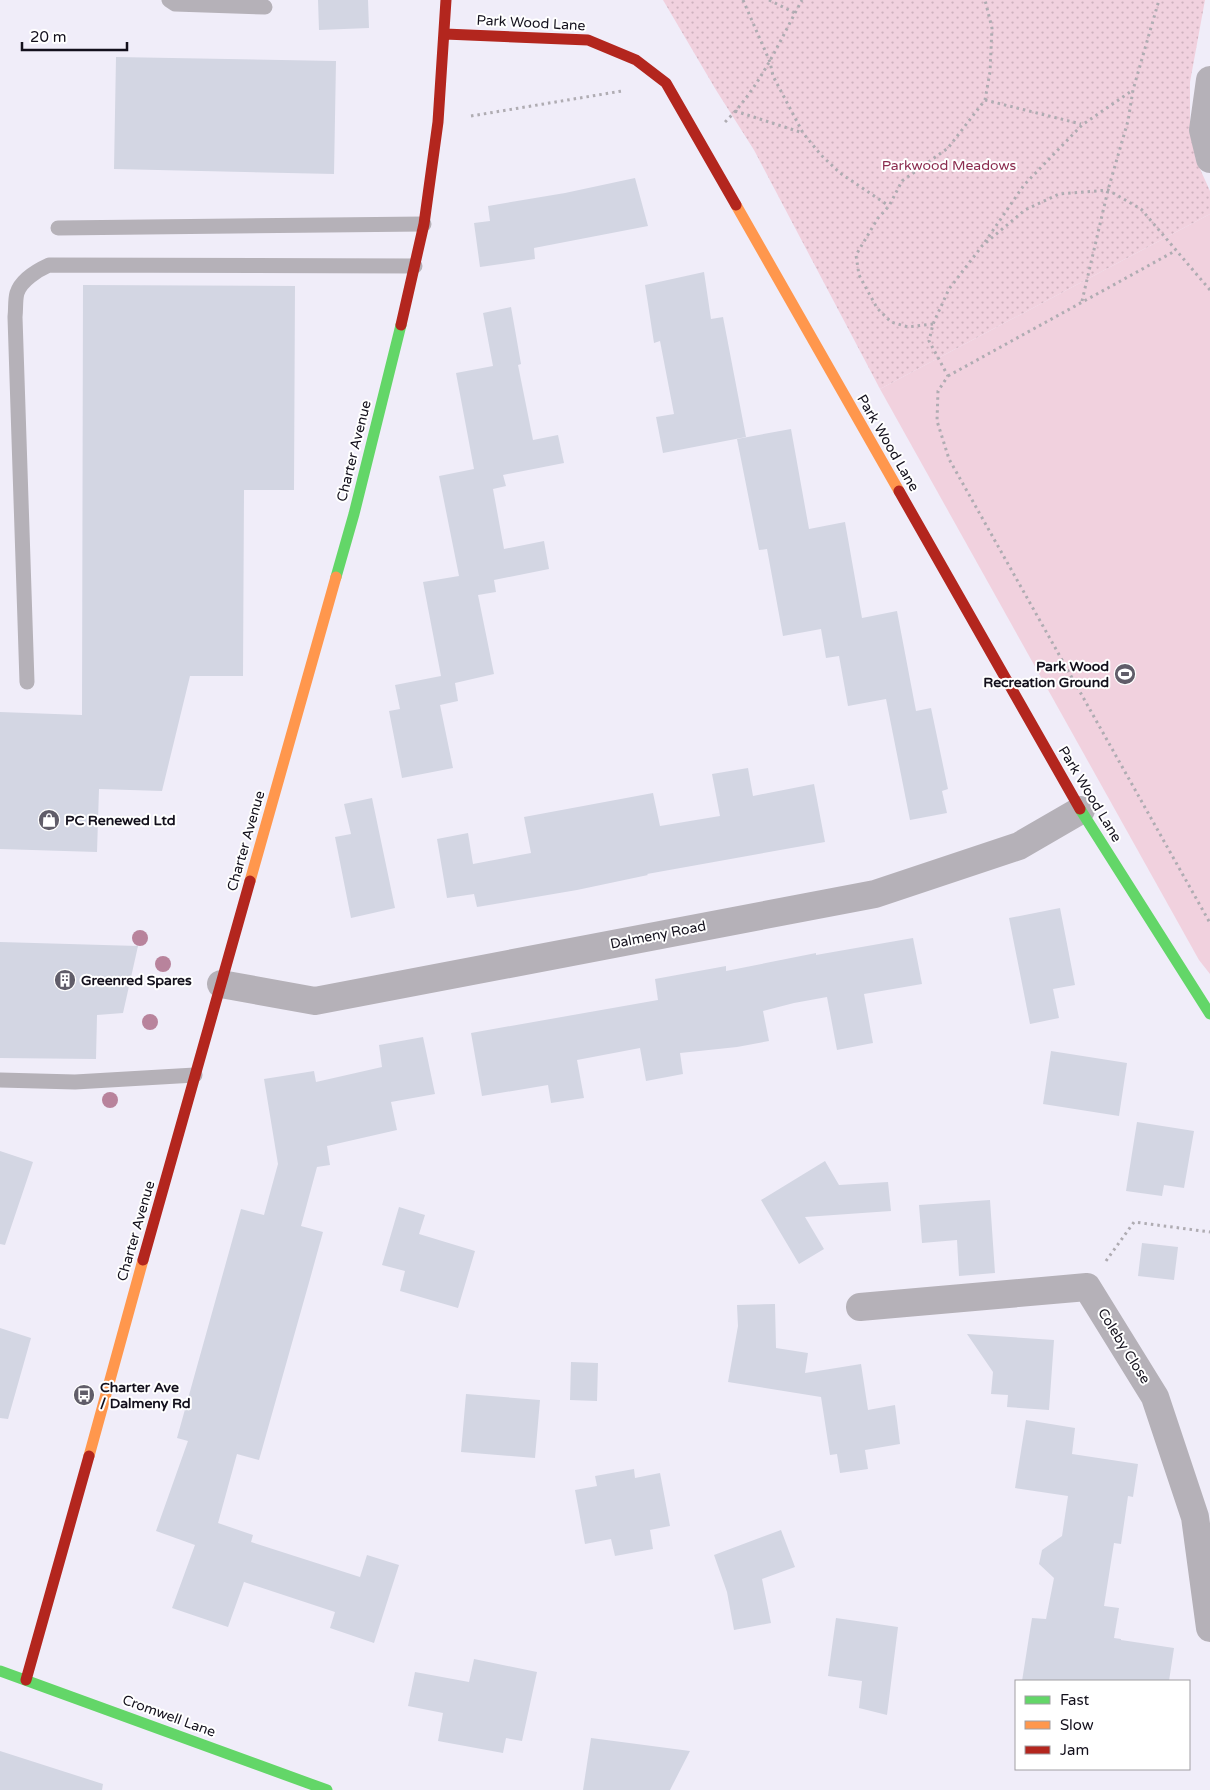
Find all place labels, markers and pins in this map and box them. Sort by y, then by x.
place label: Park Wood Recreation Ground [983,658,1109,691]
sports icon: Park Wood Recreation Ground [1113,662,1137,686]
shop icon: PC Renewed Ltd [37,808,61,832]
place label: PC Renewed Ltd [65,812,176,829]
building icon: Greenred Spares [53,968,77,992]
place label: Greenred Spares [81,972,192,989]
place label: Charter Ave / Dalmeny Rd [100,1379,191,1412]
bus stop icon: Charter Ave / Dalmeny Rd [72,1383,96,1407]

